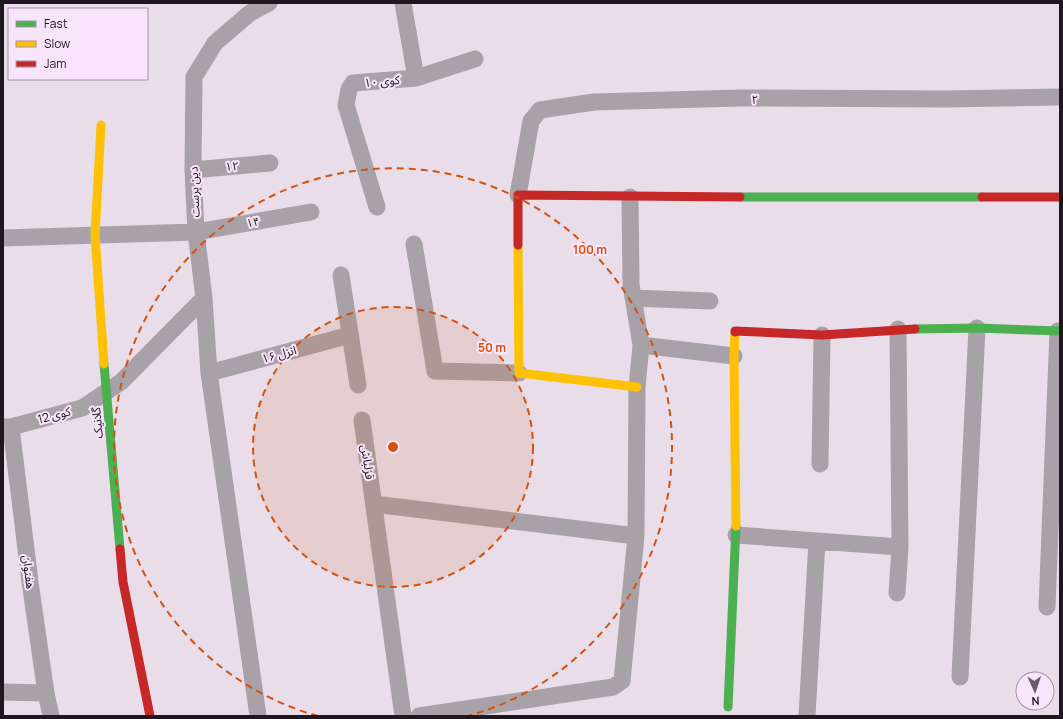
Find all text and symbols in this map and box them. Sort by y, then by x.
legend [8,8,148,80]
text: Fast [44,15,68,32]
text: Slow [44,35,70,52]
text: Jam [44,55,66,72]
street label: کوی ۱۰ [363,71,402,91]
street label: ۲ [752,91,758,108]
street label: ۱۲ [224,157,240,175]
street label: دین پرست [185,166,203,218]
street label: ۱۴ [245,212,261,232]
text: 100 m [573,241,607,258]
text: 50 m [478,339,506,356]
street label: ۱۶ انزل [260,341,298,367]
street label: کوی 12 [36,402,73,428]
street label: گلانیک [87,406,107,439]
centre of rings [386,440,400,454]
street label: قزلباش [357,443,379,481]
street label: هفتوان [18,554,40,590]
north arrow [1015,671,1055,711]
text: N [1031,694,1040,709]

